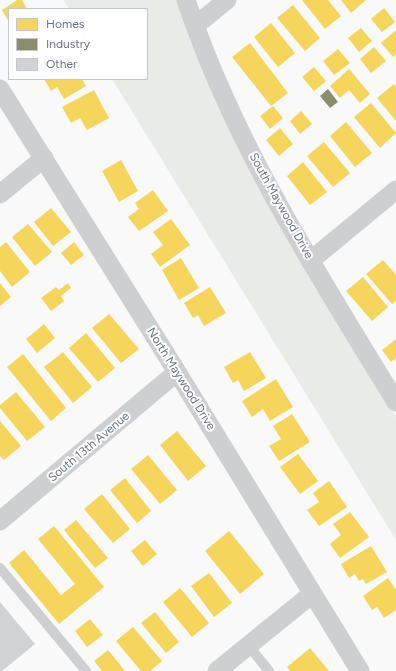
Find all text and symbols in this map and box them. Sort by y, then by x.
legend [8,8,148,80]
text: Homes [46,17,84,31]
text: Industry [46,37,90,51]
text: Other [46,57,77,71]
street label: South Maywood Drive [246,151,316,261]
street label: North Maywood Drive [144,325,218,433]
street label: South 13th Avenue [46,409,132,485]

